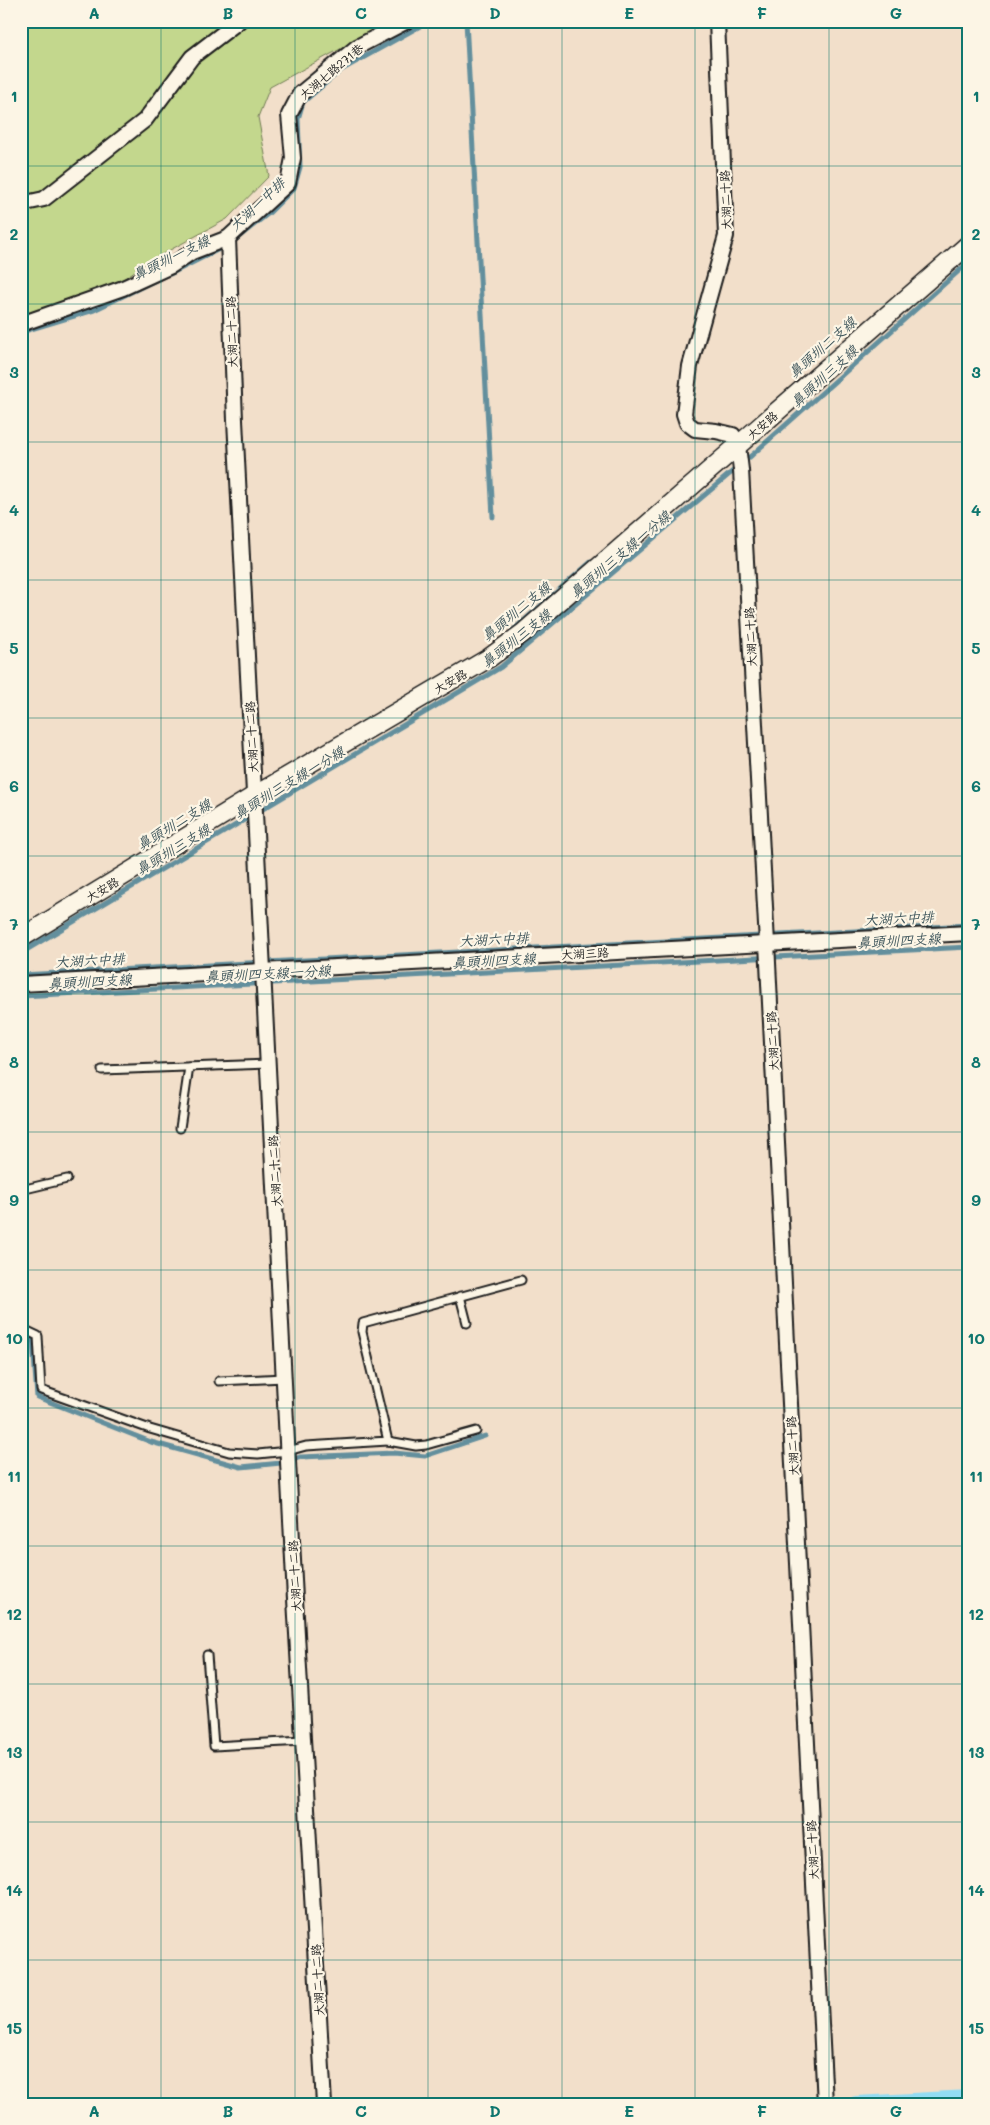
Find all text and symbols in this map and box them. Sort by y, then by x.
text: A [88,2,100,23]
text: B [223,2,233,23]
text: C [355,2,367,23]
text: D [489,2,501,23]
text: E [624,2,634,23]
text: F [757,2,767,23]
text: G [890,2,902,23]
street label: 大湖七路271巷 [296,40,366,102]
text: 1 [10,85,18,106]
text: 1 [972,85,980,106]
street label: 大湖二十路 [716,170,734,230]
water label: 大湖一中排 [225,172,291,235]
text: 2 [10,223,19,244]
text: 2 [972,223,981,244]
water label: 鼻頭圳一支線 [129,230,214,284]
street label: 大湖二十二路 [222,296,240,368]
water label: 鼻頭圳二支線 [784,312,861,382]
water label: 鼻頭圳三支線 [786,340,862,411]
text: 3 [9,361,19,382]
text: 3 [971,361,981,382]
street label: 大安路 [743,407,781,443]
text: 4 [9,499,19,520]
text: 4 [971,499,981,520]
water label: 鼻頭圳三支線一分線 [566,506,675,602]
water label: 鼻頭圳二支線 [477,577,555,645]
water label: 鼻頭圳三支線 [477,604,556,671]
street label: 大湖二十路 [740,607,760,667]
text: 5 [9,637,19,658]
text: 5 [971,637,981,658]
street label: 大安路 [430,665,470,697]
street label: 大湖二十二路 [241,701,261,773]
water label: 鼻頭圳三支線一分線 [230,741,349,823]
text: 6 [9,775,19,796]
text: 6 [971,775,981,796]
water label: 鼻頭圳二支線 [133,794,216,854]
water label: 鼻頭圳三支線 [132,819,215,879]
street label: 大安路 [82,873,122,905]
water label: 大湖六中排 [864,907,936,929]
text: 7 [10,913,19,934]
text: 7 [972,913,981,934]
water label: 大湖六中排 [459,928,531,950]
water label: 鼻頭圳四支線 [857,928,942,952]
street label: 大湖三路 [561,944,609,962]
water label: 鼻頭圳四支線 [452,948,537,972]
water label: 大湖六中排 [55,949,127,971]
water label: 鼻頭圳四支線一分線 [205,960,332,986]
water label: 鼻頭圳四支線 [48,969,133,993]
street label: 大湖二十路 [762,1011,782,1071]
text: 8 [9,1051,19,1072]
text: 8 [971,1051,981,1072]
street label: 大湖二十二路 [264,1135,284,1207]
text: 9 [9,1189,19,1210]
text: 9 [971,1189,981,1210]
text: 10 [5,1327,23,1348]
text: 10 [967,1327,985,1348]
street label: 大湖二十路 [782,1416,802,1476]
text: 11 [7,1465,21,1486]
text: 11 [969,1465,983,1486]
street label: 大湖二十二路 [284,1540,304,1612]
text: 12 [6,1603,22,1624]
text: 12 [968,1603,984,1624]
text: 13 [6,1741,23,1762]
text: 13 [968,1741,985,1762]
street label: 大湖二十路 [802,1820,822,1880]
text: 14 [5,1879,23,1900]
text: 14 [967,1879,985,1900]
street label: 大湖二十二路 [307,1944,327,2016]
text: 15 [6,2017,22,2038]
text: 15 [968,2017,984,2038]
text: A [88,2100,100,2121]
text: B [223,2100,233,2121]
text: C [355,2100,367,2121]
text: D [489,2100,501,2121]
text: E [624,2100,634,2121]
text: F [757,2100,767,2121]
text: G [890,2100,902,2121]

